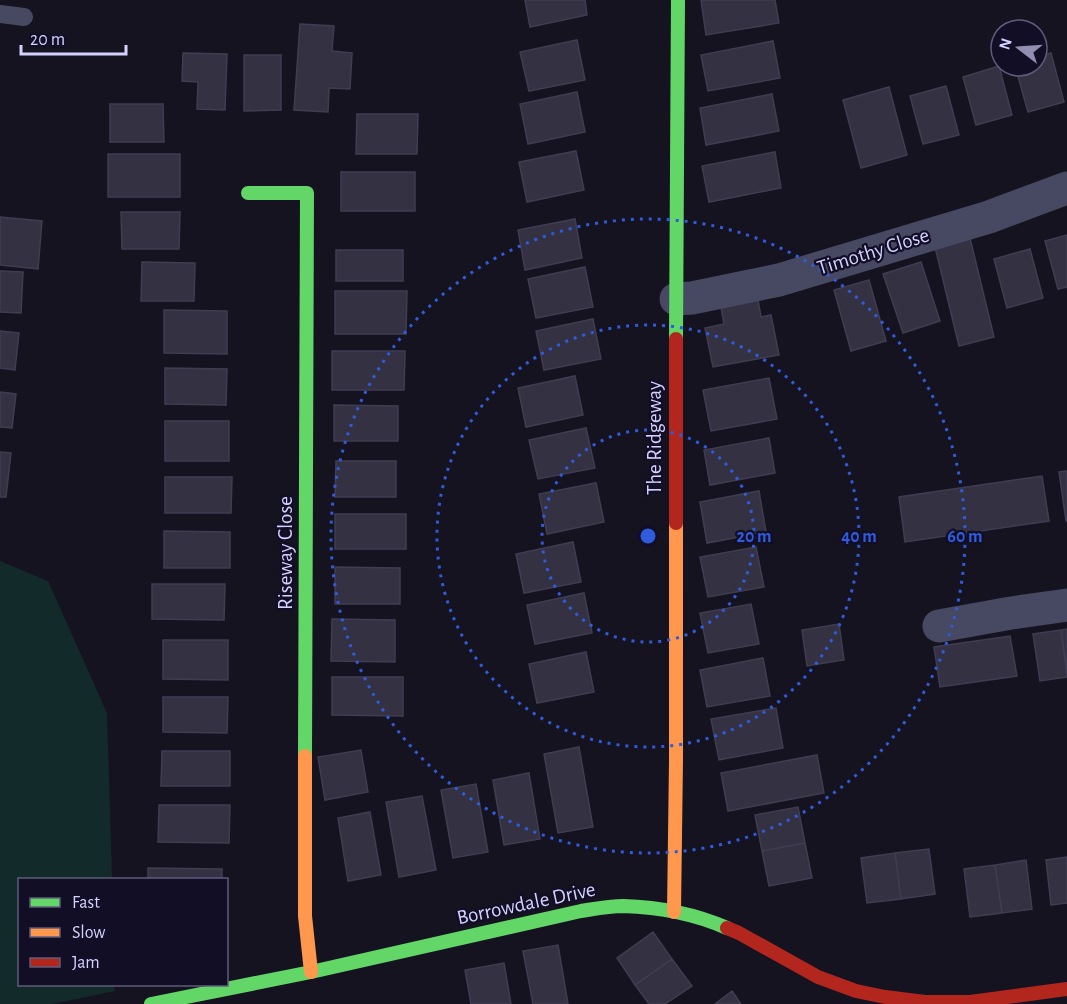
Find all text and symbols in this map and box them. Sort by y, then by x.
scale bar [21,18,126,56]
north arrow [989,18,1049,78]
text: 20 m [30,31,65,49]
text: N [996,36,1015,52]
street label: Timothy Close [815,224,932,278]
street label: The Ridgeway [644,381,665,495]
street label: Riseway Close [275,496,296,610]
centre of rings [638,526,658,546]
text: 20 m [736,528,772,546]
text: 40 m [841,528,877,546]
text: 60 m [947,528,983,546]
legend [18,878,228,986]
street label: Borrowdale Drive [455,879,597,928]
text: Fast [72,894,100,912]
text: Slow [72,924,105,942]
text: Jam [72,954,100,972]

